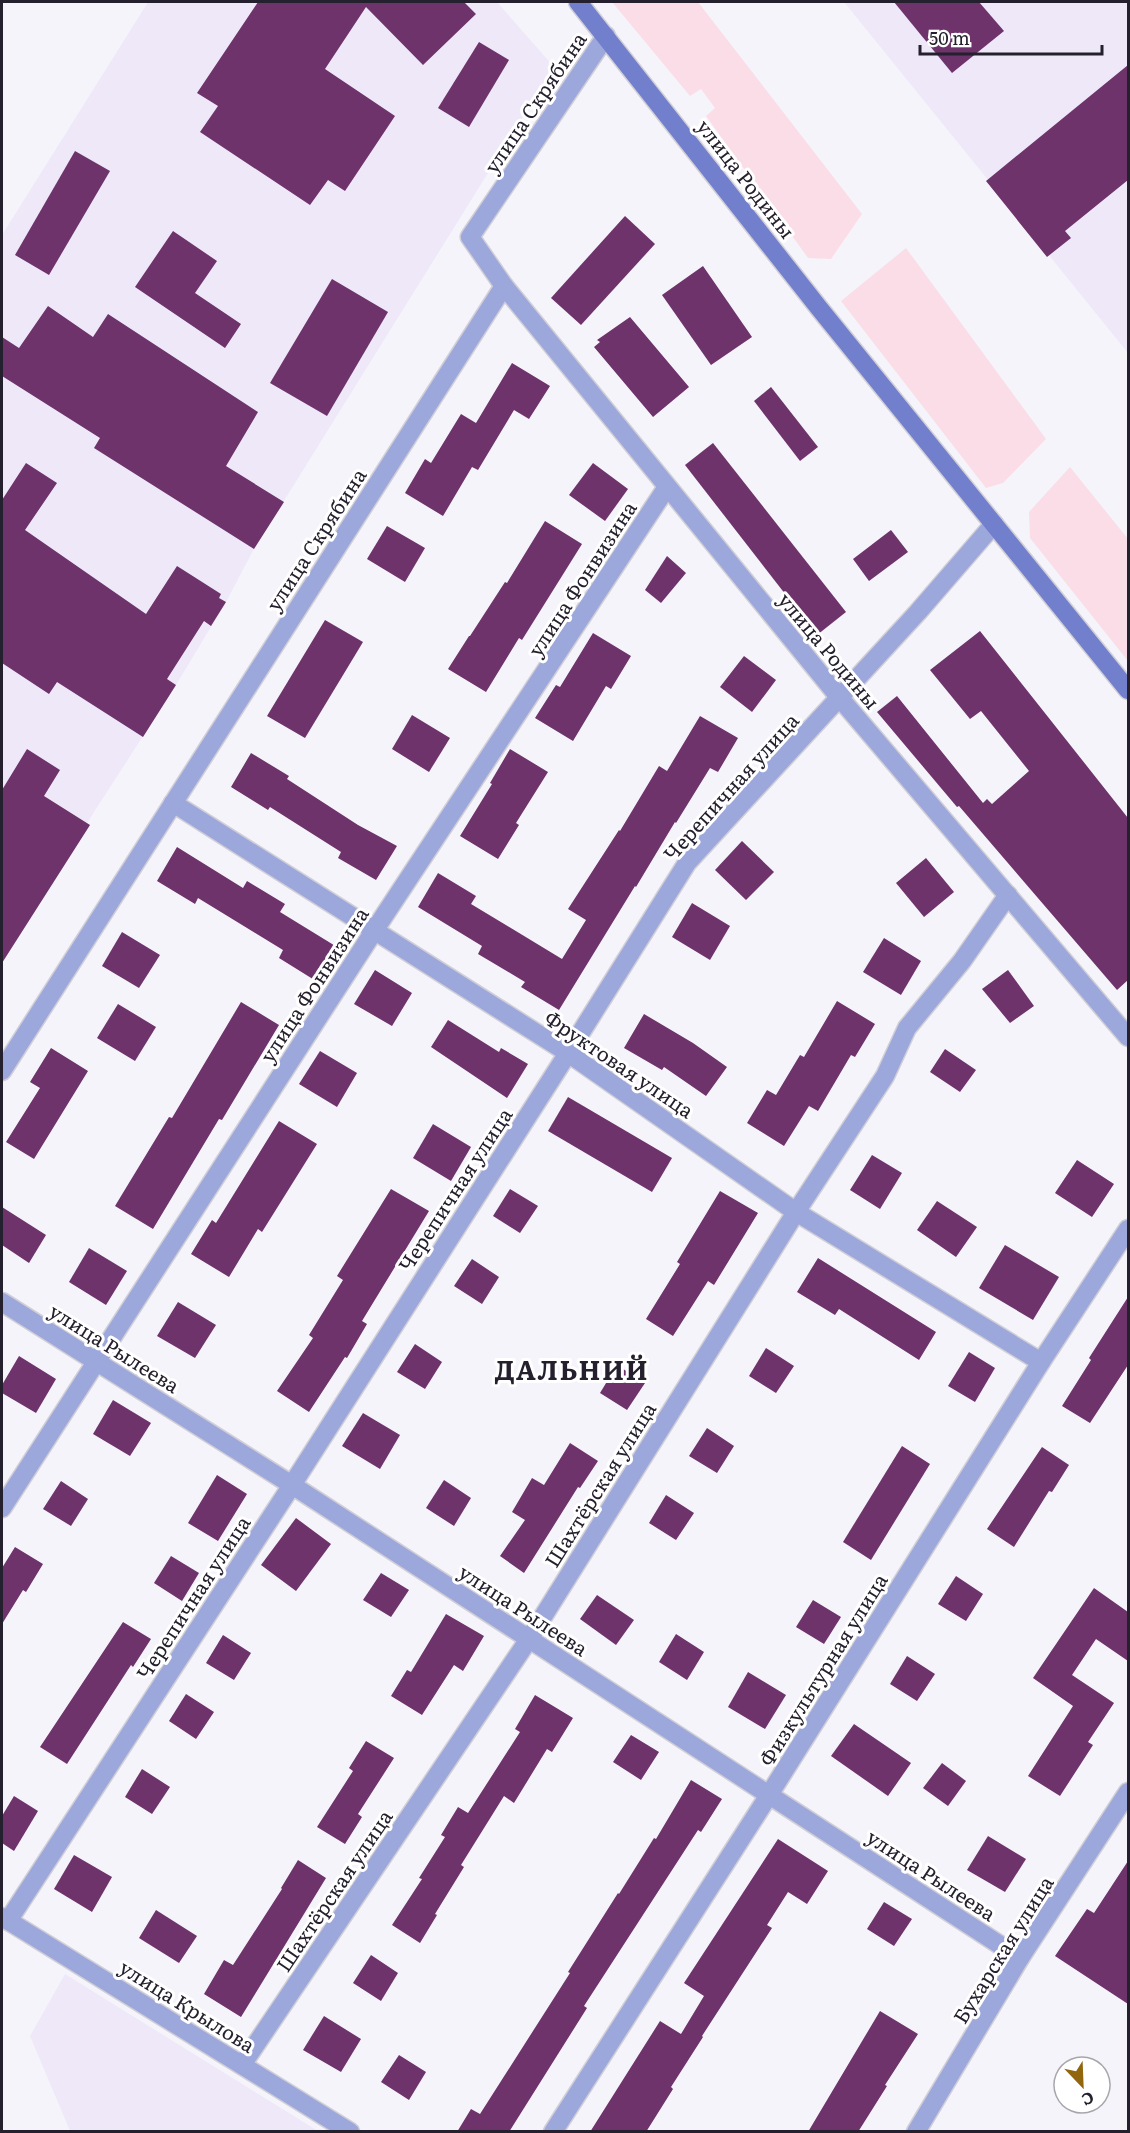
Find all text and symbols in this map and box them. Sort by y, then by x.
scale bar [920,18,1102,56]
text: 50 m [929,24,970,51]
street label: улица Скрябина [475,25,593,179]
street label: улица Родины [691,112,803,244]
street label: улица Скрябина [258,462,373,616]
street label: улица Фонвизина [519,494,643,662]
street label: улица Родины [772,585,888,715]
street label: Черепичная улица [655,705,805,867]
street label: улица Фонвизина [251,900,375,1068]
street label: Фруктовая улица [539,1002,701,1124]
street label: Черепичная улица [390,1101,518,1277]
street label: улица Рылеева [44,1295,186,1399]
district label: ДАЛЬНИЙ [495,1349,649,1388]
street label: Шахтёрская улица [536,1395,662,1572]
street label: Черепичная улица [128,1509,256,1685]
street label: улица Рылеева [453,1556,595,1662]
street label: Физкультурная улица [750,1567,894,1771]
street label: Шахтёрская улица [267,1803,399,1977]
street label: улица Рылеева [861,1821,1003,1927]
street label: Бухарская улица [944,1869,1060,2029]
street label: улица Крылова [114,1951,262,2059]
north arrow [1052,2055,1112,2115]
text: С [1078,2086,1098,2113]

